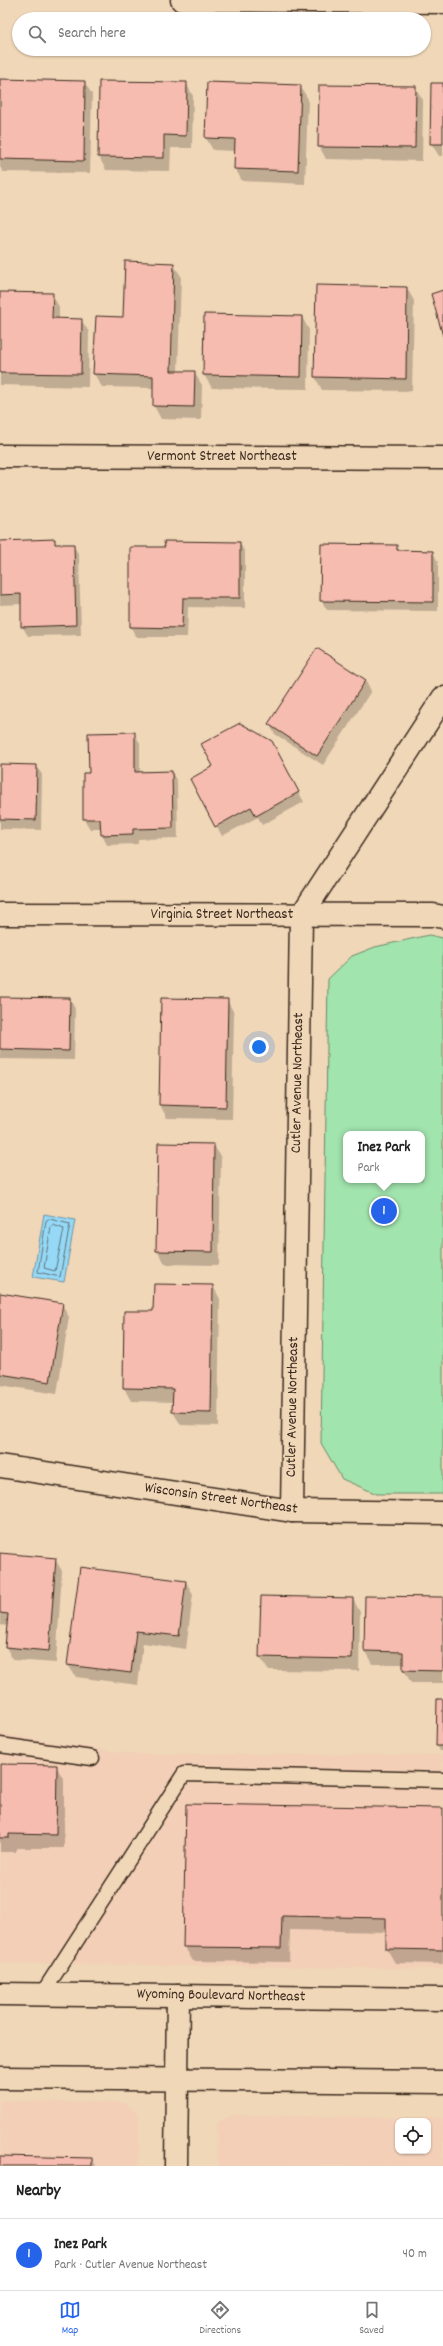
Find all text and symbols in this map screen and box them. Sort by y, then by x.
search box [12,12,431,56]
icon: search [26,23,48,45]
text: Search here [58,23,126,45]
street label: Vermont Street Northeast [147,446,297,468]
street label: Virginia Street Northeast [151,904,294,926]
street label: Cutler Avenue Northeast [286,1012,310,1153]
your location [249,1037,269,1057]
popup [343,1131,425,1183]
text: Inez Park [358,1137,410,1159]
text: Park [358,1159,380,1178]
pin: 1 [371,1196,397,1226]
street label: Cutler Avenue Northeast [281,1336,305,1477]
street label: Wisconsin Street Northeast [143,1477,299,1521]
street label: Wyoming Boulevard Northeast [137,1984,306,2008]
map controls [395,2118,431,2154]
button: locate [395,2118,431,2154]
text: Nearby [16,2180,60,2204]
text: Inez Park [54,2234,107,2256]
text: 1 [28,2245,30,2264]
text: 40 m [403,2245,427,2264]
text: Park · Cutler Avenue Northeast [54,2256,207,2275]
tab: Map [59,2299,81,2339]
tab: Directions [199,2299,241,2339]
tab: Saved [359,2299,384,2339]

